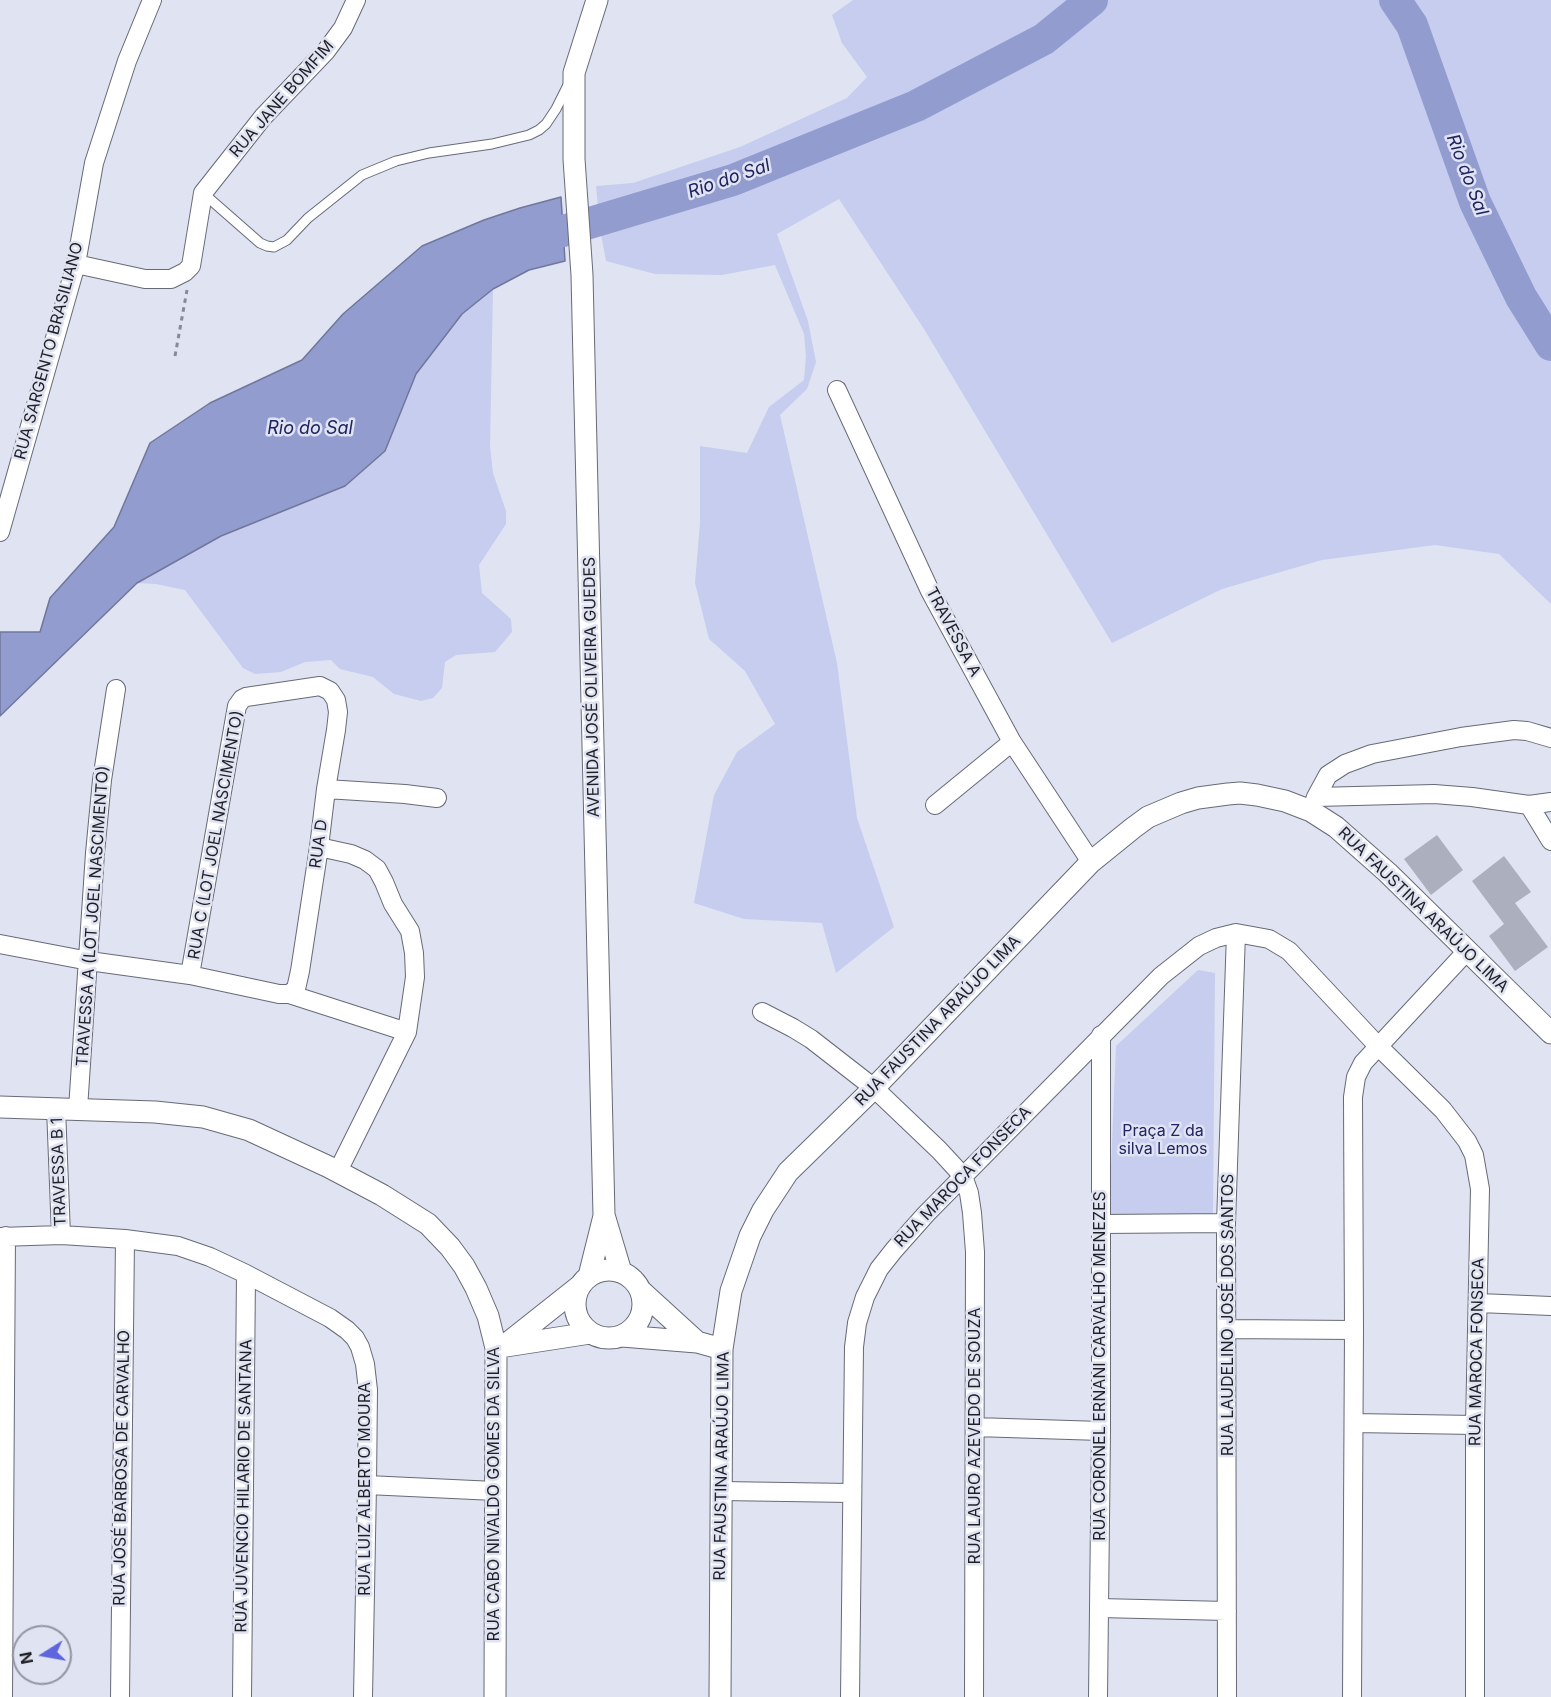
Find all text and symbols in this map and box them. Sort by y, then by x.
street label: RUA JANE BOMFIM [226,37,338,161]
water label: Rio do Sal [1442,131,1492,219]
water label: Rio do Sal [685,155,773,203]
street label: RUA SARGENTO BRASILIANO [11,240,87,462]
water label: Rio do Sal [267,418,353,440]
street label: AVENIDA JOSÉ OLIVEIRA GUEDES [580,557,604,817]
street label: TRAVESSA A [921,584,985,680]
street label: RUA C (LOT JOEL NASCIMENTO) [185,709,247,961]
street label: TRAVESSA A (LOT JOEL NASCIMENTO) [73,765,113,1067]
street label: RUA D [306,818,332,870]
street label: RUA FAUSTINA ARAÚJO LIMA [1334,823,1512,997]
street label: RUA FAUSTINA ARAÚJO LIMA [851,932,1025,1110]
street label: RUA MAROCA FONSECA [891,1103,1035,1251]
street label: TRAVESSA B 1 [48,1117,70,1227]
park label: Praça Z da silva Lemos [1118,1121,1208,1159]
street label: RUA LAUDELINO JOSÉ DOS SANTOS [1218,1174,1238,1456]
street label: RUA CORONEL ERNANI CARVALHO MENEZES [1090,1191,1110,1541]
street label: RUA MAROCA FONSECA [1466,1258,1488,1446]
street label: RUA LAURO AZEVEDO DE SOUZA [965,1308,985,1564]
street label: RUA JOSÉ BARBOSA DE CARVALHO [110,1330,134,1606]
street label: RUA JUVENCIO HILARIO DE SANTANA [232,1339,256,1633]
street label: RUA CABO NIVALDO GOMES DA SILVA [484,1347,504,1641]
street label: RUA FAUSTINA ARAÚJO LIMA [710,1351,734,1581]
street label: RUA LUIZ ALBERTO MOURA [355,1382,375,1596]
north arrow [12,1625,72,1685]
text: N [15,1650,37,1666]

